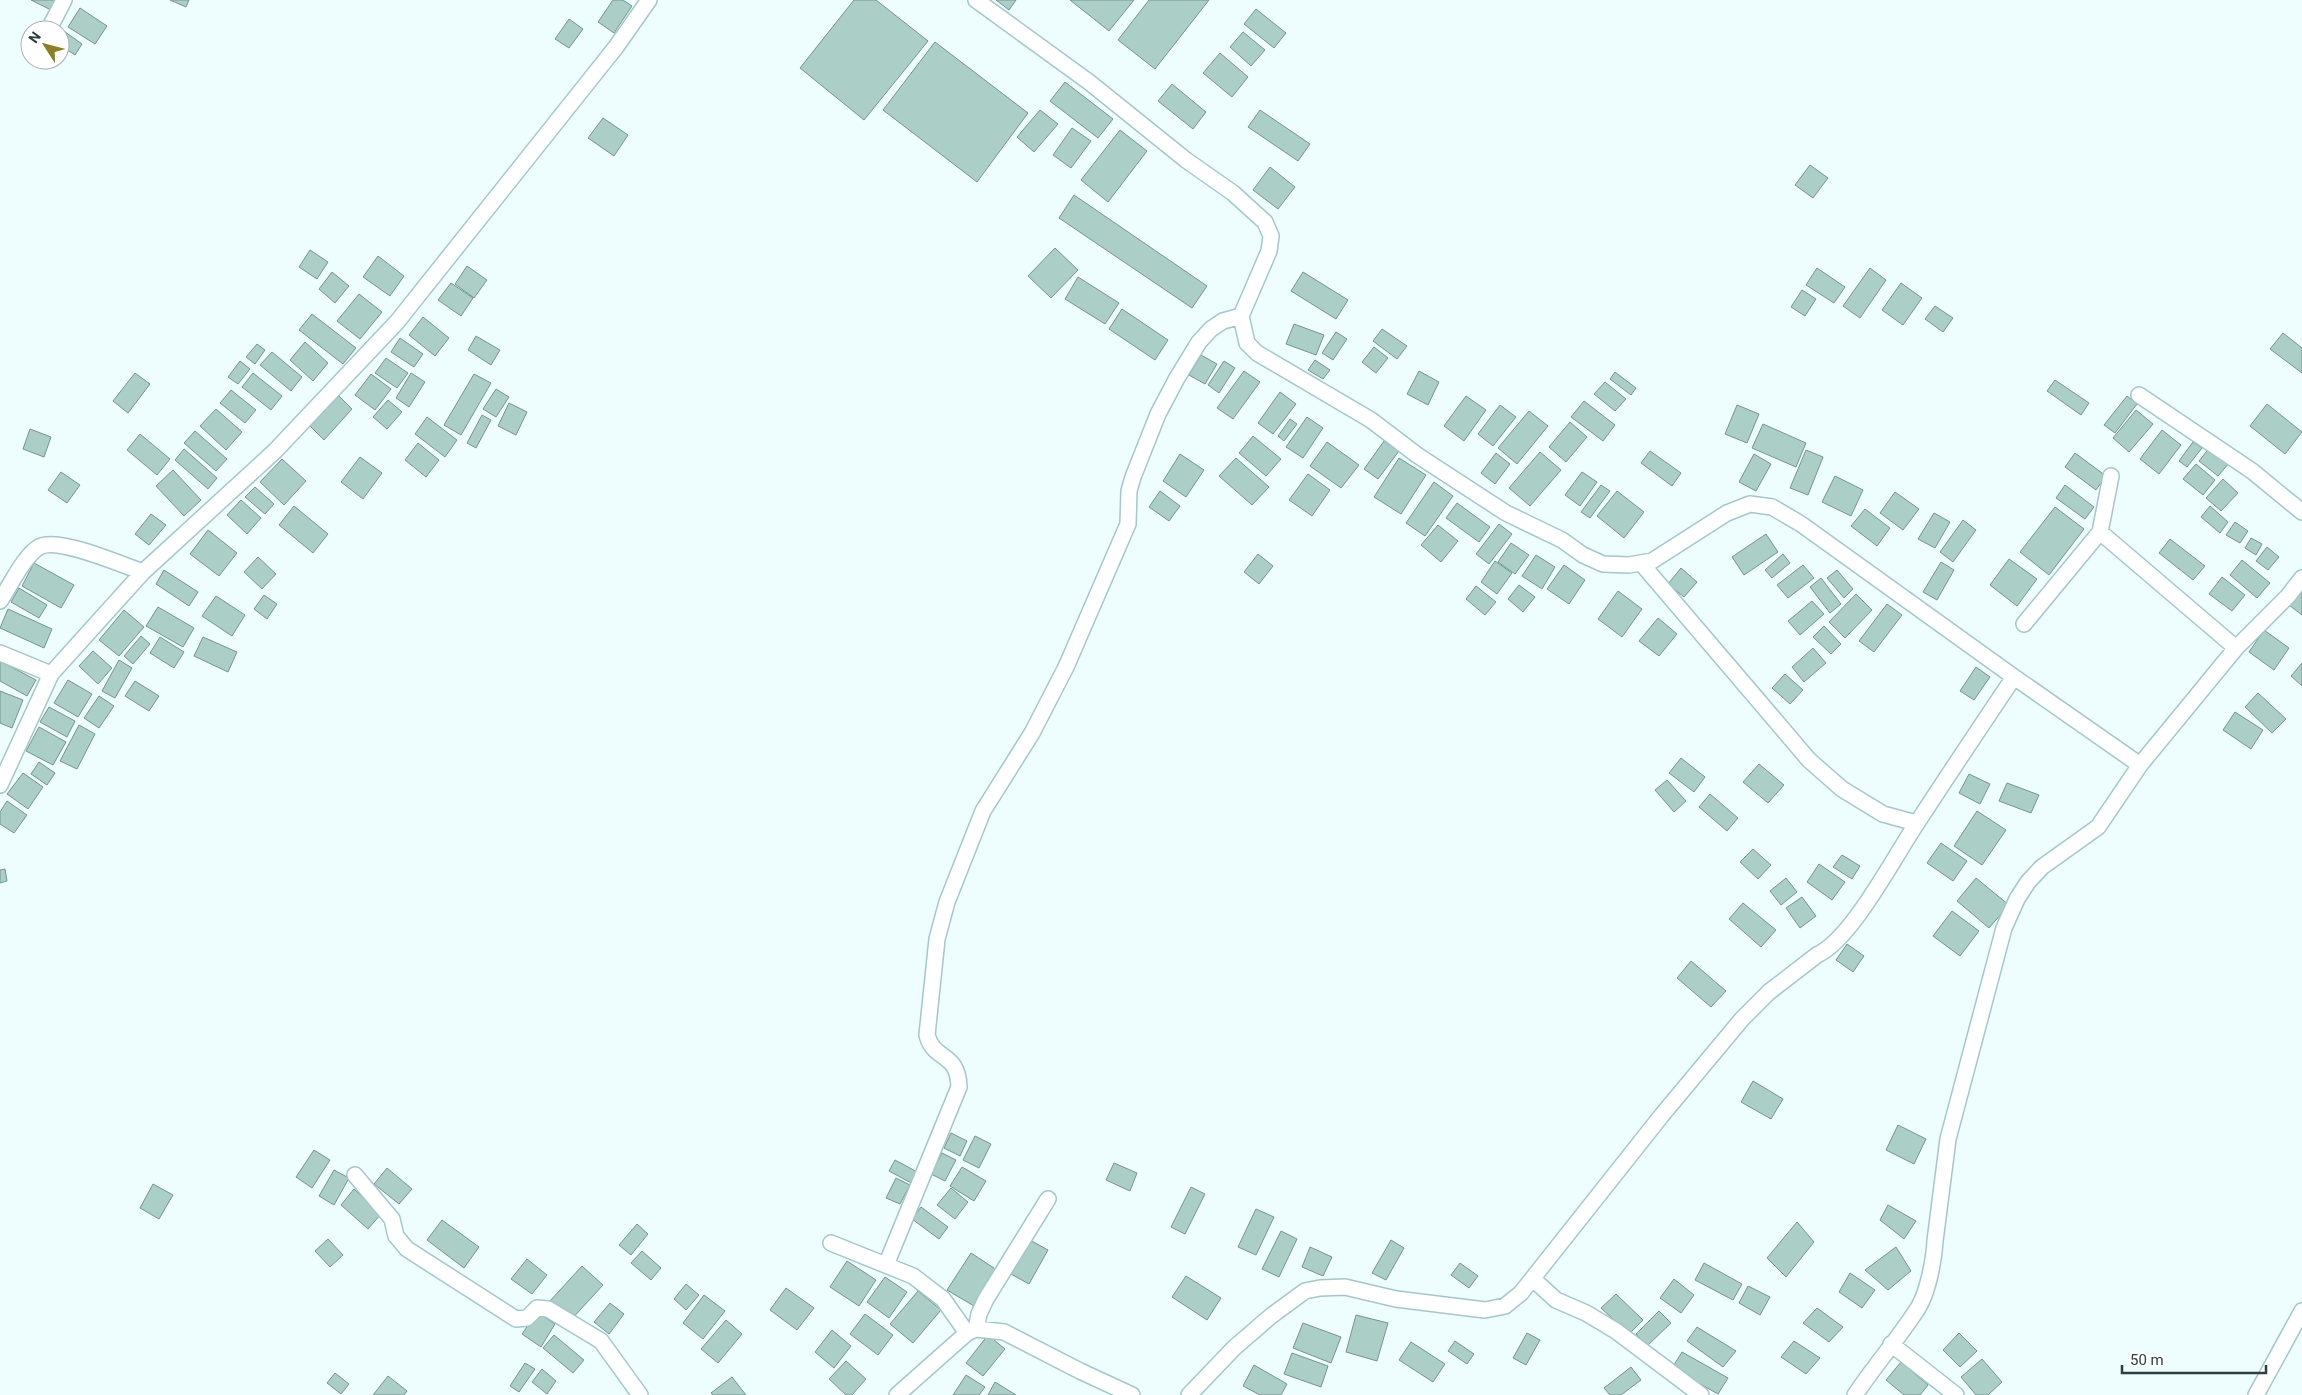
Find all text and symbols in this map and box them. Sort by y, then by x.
north arrow [20,20,70,70]
text: N [25,29,44,46]
scale bar [2122,1342,2266,1374]
text: 50 m [2130,1351,2164,1369]

